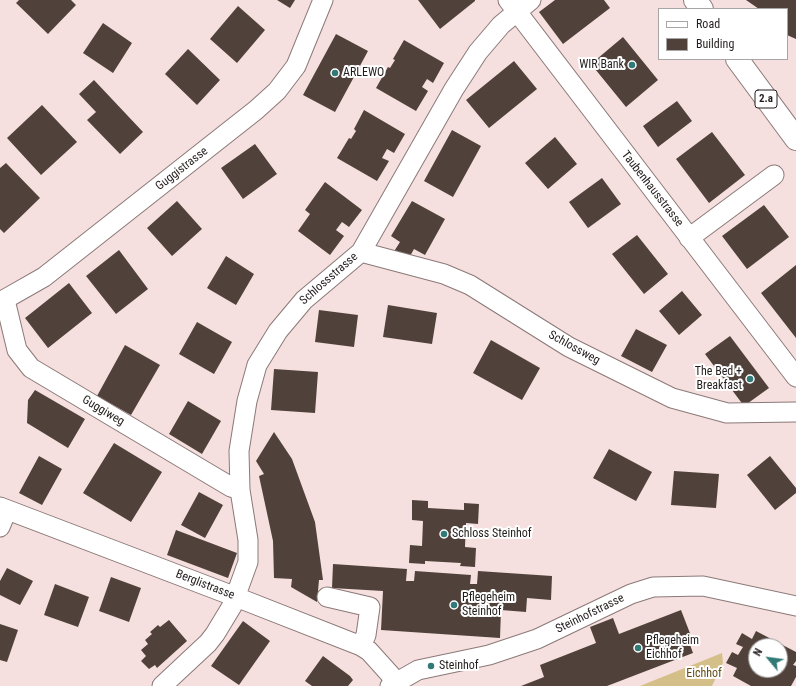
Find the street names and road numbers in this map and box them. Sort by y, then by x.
road number: 2.a [755,90,777,108]
street label: Guggistrasse [153,144,211,194]
street label: Taubenhausstrasse [618,148,686,230]
street label: Schlossstrasse [297,250,361,308]
street label: Schlossweg [546,328,602,368]
street label: Guggiweg [79,393,127,429]
street label: Berglistrasse [174,567,236,603]
street label: Steinhofstrasse [553,591,627,637]

